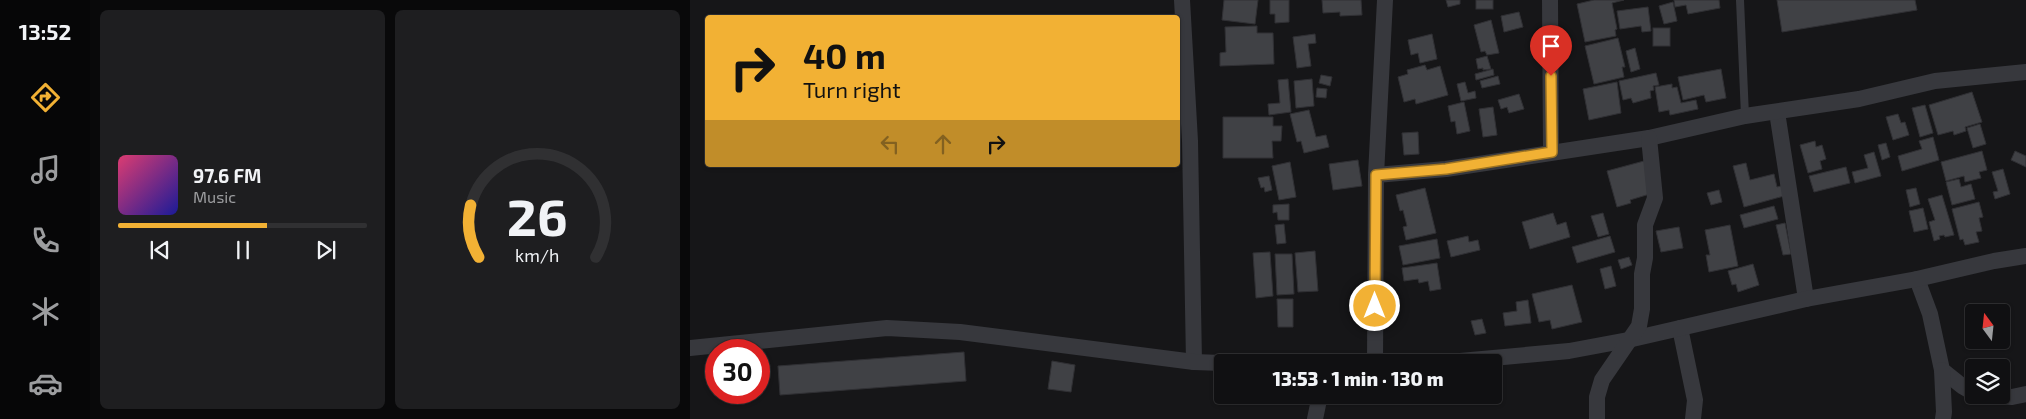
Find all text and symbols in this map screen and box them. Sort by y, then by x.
text: 13:52 [19,18,71,44]
pin [1530,25,1572,76]
icon: arrive [1537,32,1565,60]
text: 40 m [803,34,886,76]
icon: right [720,35,785,100]
text: Turn right [803,76,901,102]
icon: directions [28,80,63,115]
icon: left [876,130,904,158]
icon: ahead [929,130,957,158]
icon: right [982,130,1010,158]
icon: music [28,152,63,187]
text: 97.6 FM [193,164,261,187]
text: 26 [507,184,568,246]
text: Music [193,187,236,206]
icon: phone [28,223,63,258]
icon: previous [146,236,174,264]
icon: pause [229,236,257,264]
icon: next [312,236,340,264]
text: km/h [515,244,560,266]
position arrow [1348,279,1400,331]
icon: climate [28,294,63,329]
north arrow [1965,304,2010,349]
map controls [1965,304,2010,404]
speed limit sign: 30 [705,339,770,404]
button: layers [1965,359,2010,404]
icon: car [28,366,63,401]
text: 13:53 · 1 min · 130 m [1272,367,1444,390]

